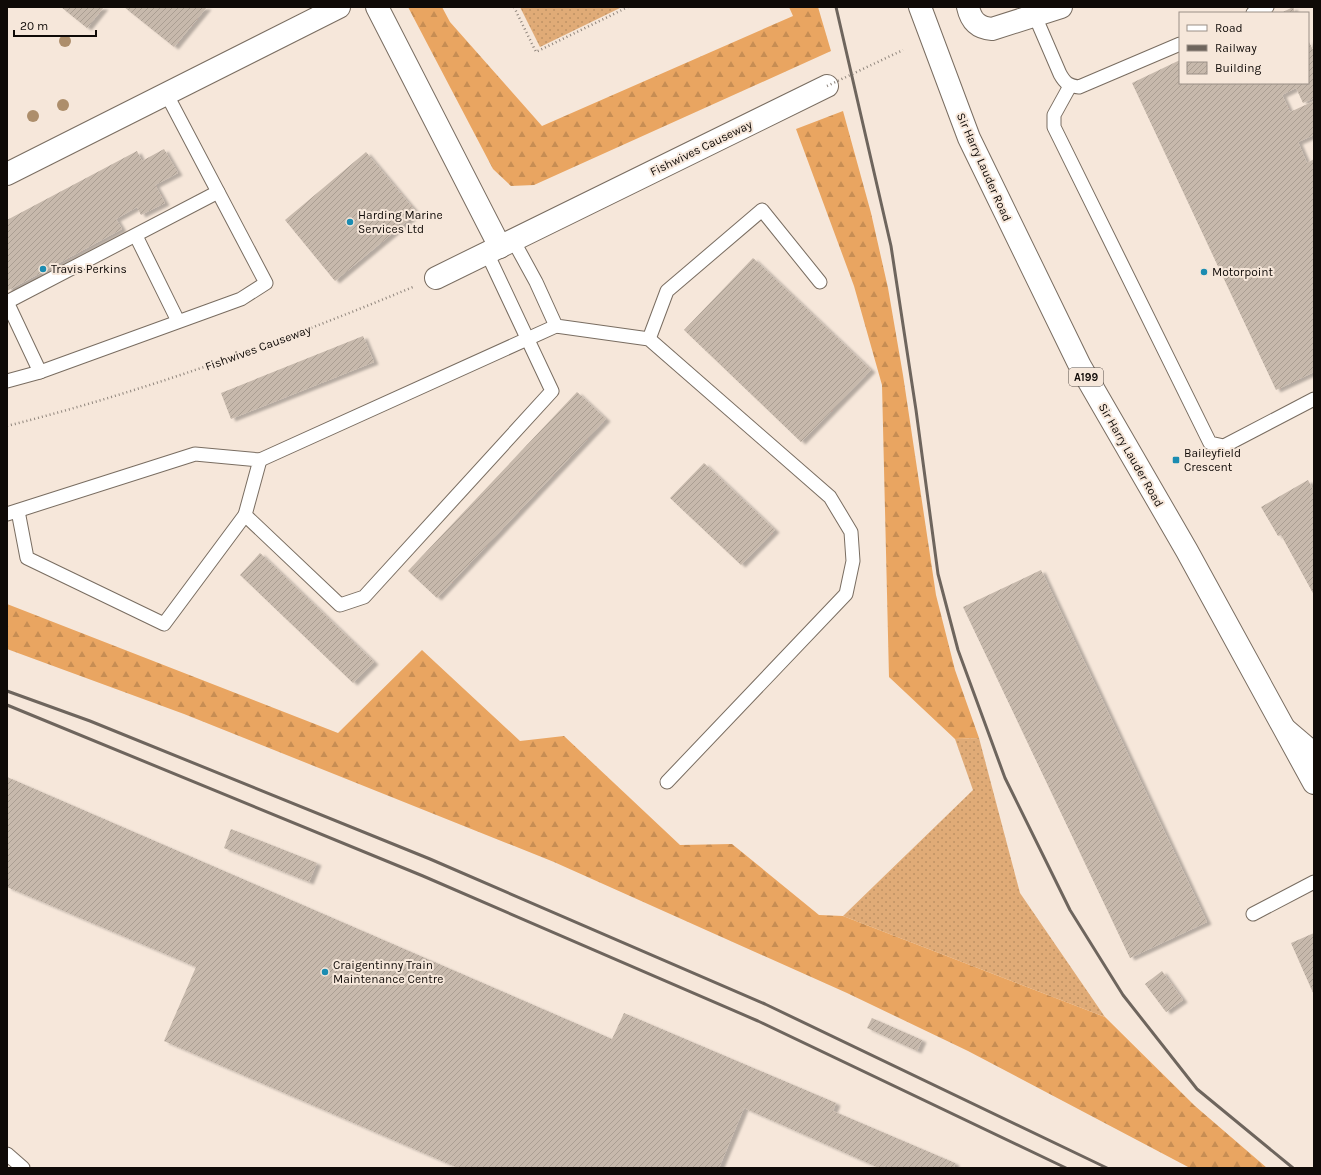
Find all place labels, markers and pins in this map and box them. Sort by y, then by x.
place label: Harding Marine Services Ltd [358,208,443,236]
marker: Harding Marine Services Ltd [345,217,355,227]
place label: Travis Perkins [51,262,127,276]
marker: Travis Perkins [38,264,48,274]
place label: Motorpoint [1212,265,1274,279]
marker: Motorpoint [1199,267,1209,277]
place label: Baileyfield Crescent [1184,446,1241,474]
marker: Baileyfield Crescent [1171,455,1181,465]
place label: Craigentinny Train Maintenance Centre [333,958,443,986]
marker: Craigentinny Train Maintenance Centre [320,967,330,977]

